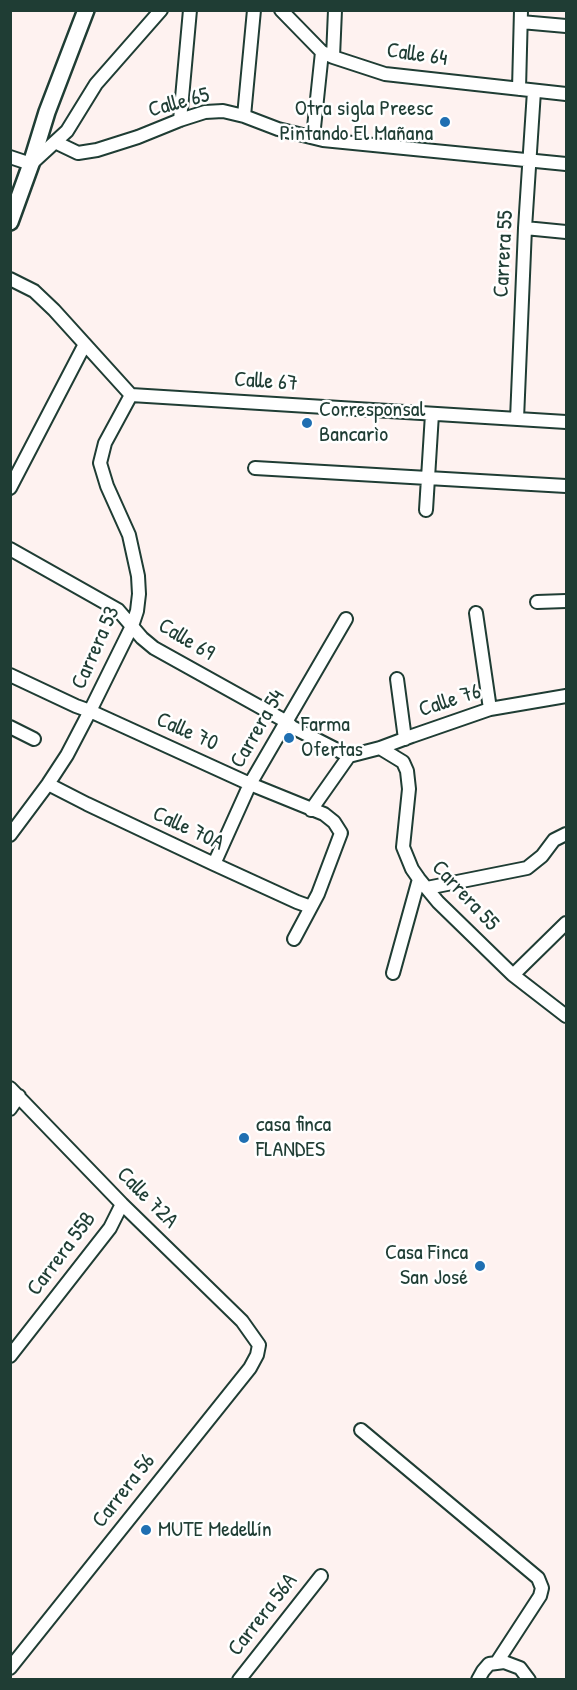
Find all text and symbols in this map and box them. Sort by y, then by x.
street label: Calle 64 [385,38,449,72]
street label: Calle 65 [146,82,212,124]
place label: Otra sigla Preesc Pintando El Mañana [279,96,433,148]
marker: Otra sigla Preesc Pintando El Mañana [438,115,452,129]
street label: Carrera 55 [489,210,519,298]
street label: Calle 67 [233,367,299,397]
place label: Corresponsal Bancarìo [319,397,425,448]
marker: Corresponsal Bancarìo [300,416,314,430]
street label: Carrera 53 [66,603,126,693]
street label: Calle 69 [153,613,219,667]
street label: Calle 76 [416,679,484,723]
street label: Carrera 54 [225,685,291,773]
street label: Calle 70 [152,707,222,757]
place label: Farma Ofertas [301,712,363,764]
marker: Farma Ofertas [282,731,296,745]
street label: Calle 70A [148,801,228,857]
street label: Carrera 55 [426,855,504,937]
place label: casa finca FLANDES [256,1112,331,1164]
marker: casa finca FLANDES [237,1131,251,1145]
street label: Calle 72A [111,1162,183,1234]
street label: Carrera 55B [22,1207,102,1301]
place label: Casa Finca San José [385,1240,468,1292]
marker: Casa Finca San José [473,1259,487,1273]
street label: Carrera 56 [87,1449,161,1533]
place label: MUTE Medellín [158,1517,272,1543]
marker: MUTE Medellín [139,1523,153,1537]
street label: Carrera 56A [223,1569,303,1661]

